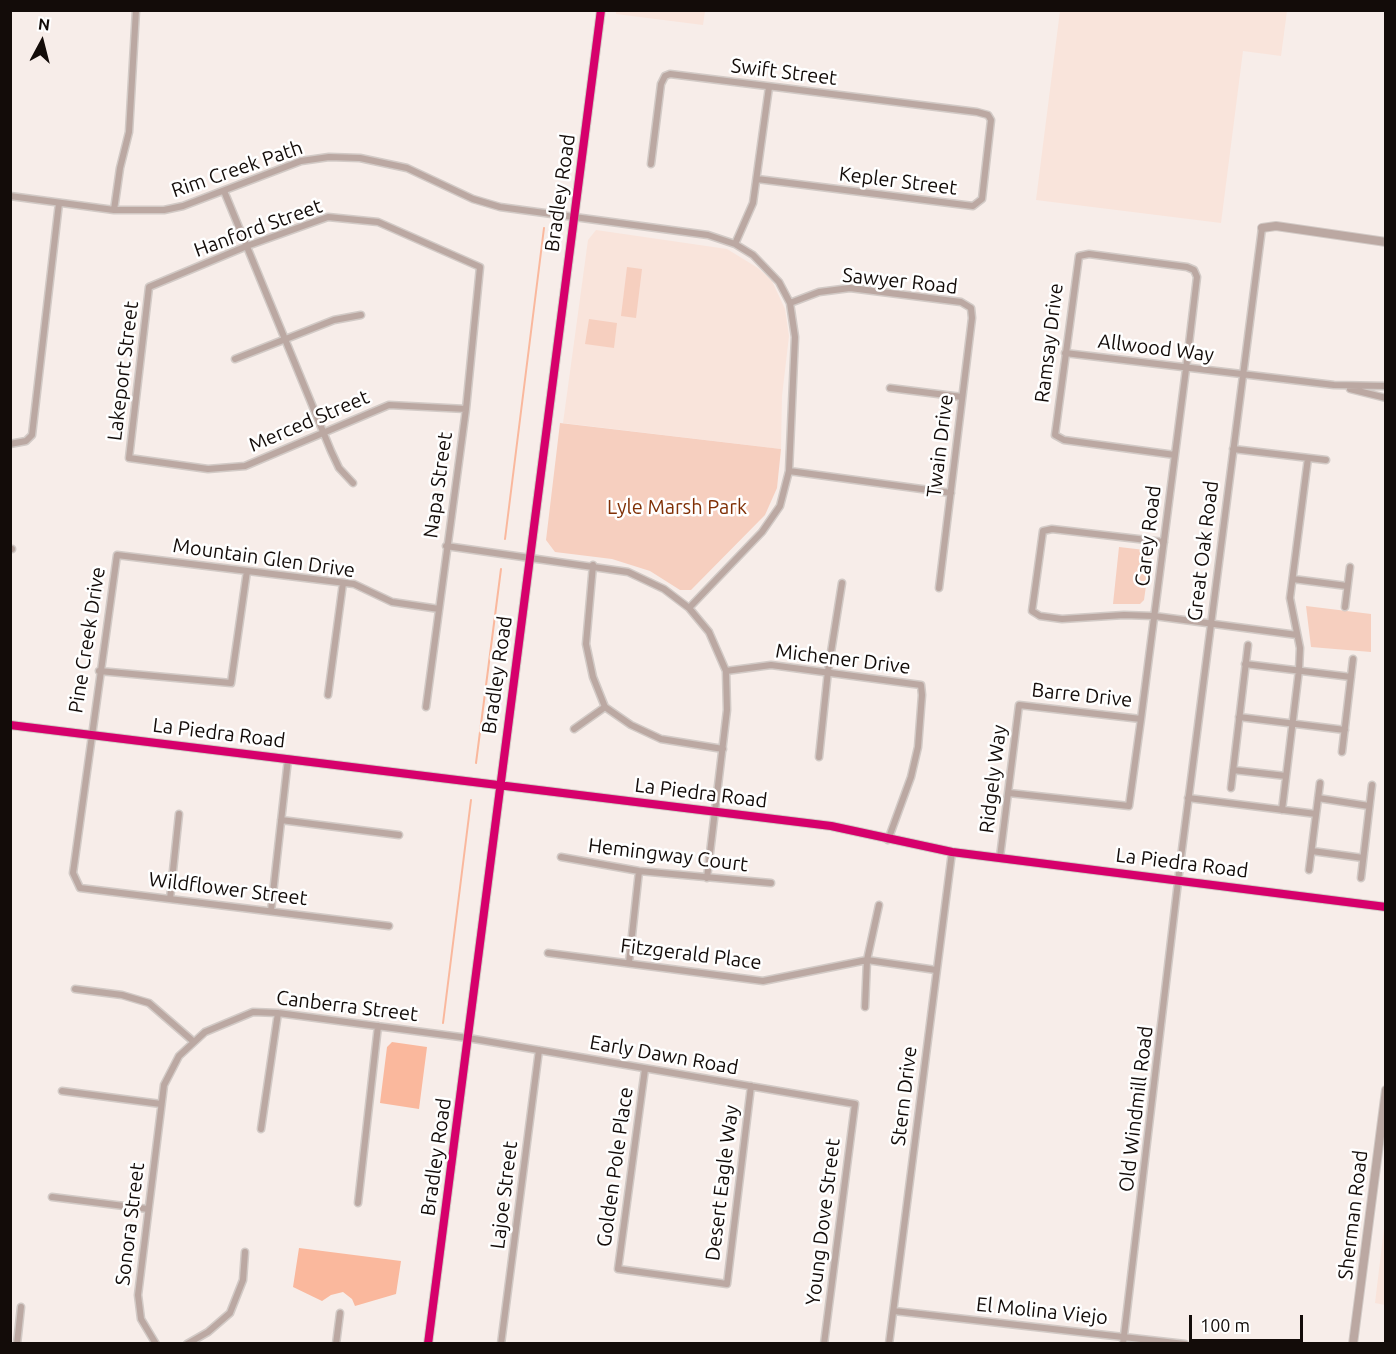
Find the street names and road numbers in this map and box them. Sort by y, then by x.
street label: Swift Street [730,54,838,90]
street label: Bradley Road [540,132,580,254]
street label: Rim Creek Path [168,135,306,203]
street label: Kepler Street [838,162,958,200]
street label: Hanford Street [191,194,325,262]
street label: Sawyer Road [841,263,959,299]
street label: Ramsay Drive [1030,282,1068,404]
street label: Lakeport Street [103,300,143,442]
street label: Allwood Way [1097,329,1215,367]
street label: Merced Street [245,385,373,457]
street label: Twain Drive [922,393,958,499]
street label: Napa Street [419,430,457,540]
street label: Great Oak Road [1182,479,1224,623]
street label: Carey Road [1130,484,1166,588]
street label: Mountain Glen Drive [171,533,357,583]
street label: Pine Creek Drive [64,565,110,715]
street label: Bradley Road [477,614,517,736]
street label: Michener Drive [774,639,912,679]
street label: Barre Drive [1031,678,1133,712]
street label: La Piedra Road [151,713,287,753]
street label: Ridgely Way [974,723,1012,835]
street label: La Piedra Road [633,773,769,813]
street label: Hemingway Court [587,833,749,877]
street label: La Piedra Road [1114,843,1250,883]
street label: Wildflower Street [147,867,309,911]
street label: Fitzgerald Place [619,933,763,975]
street label: Canberra Street [275,985,419,1027]
street label: Old Windmill Road [1114,1025,1158,1193]
street label: Early Dawn Road [588,1030,740,1080]
street label: Stern Drive [886,1045,922,1147]
street label: Golden Pole Place [592,1086,638,1248]
street label: Bradley Road [416,1096,456,1218]
street label: Desert Eagle Way [701,1104,743,1262]
street label: Young Dove Street [801,1137,845,1307]
street label: Lajoe Street [485,1140,523,1250]
street label: Sherman Road [1333,1149,1373,1281]
street label: Sonora Street [111,1161,149,1287]
street label: El Molina Viejo [975,1292,1109,1330]

